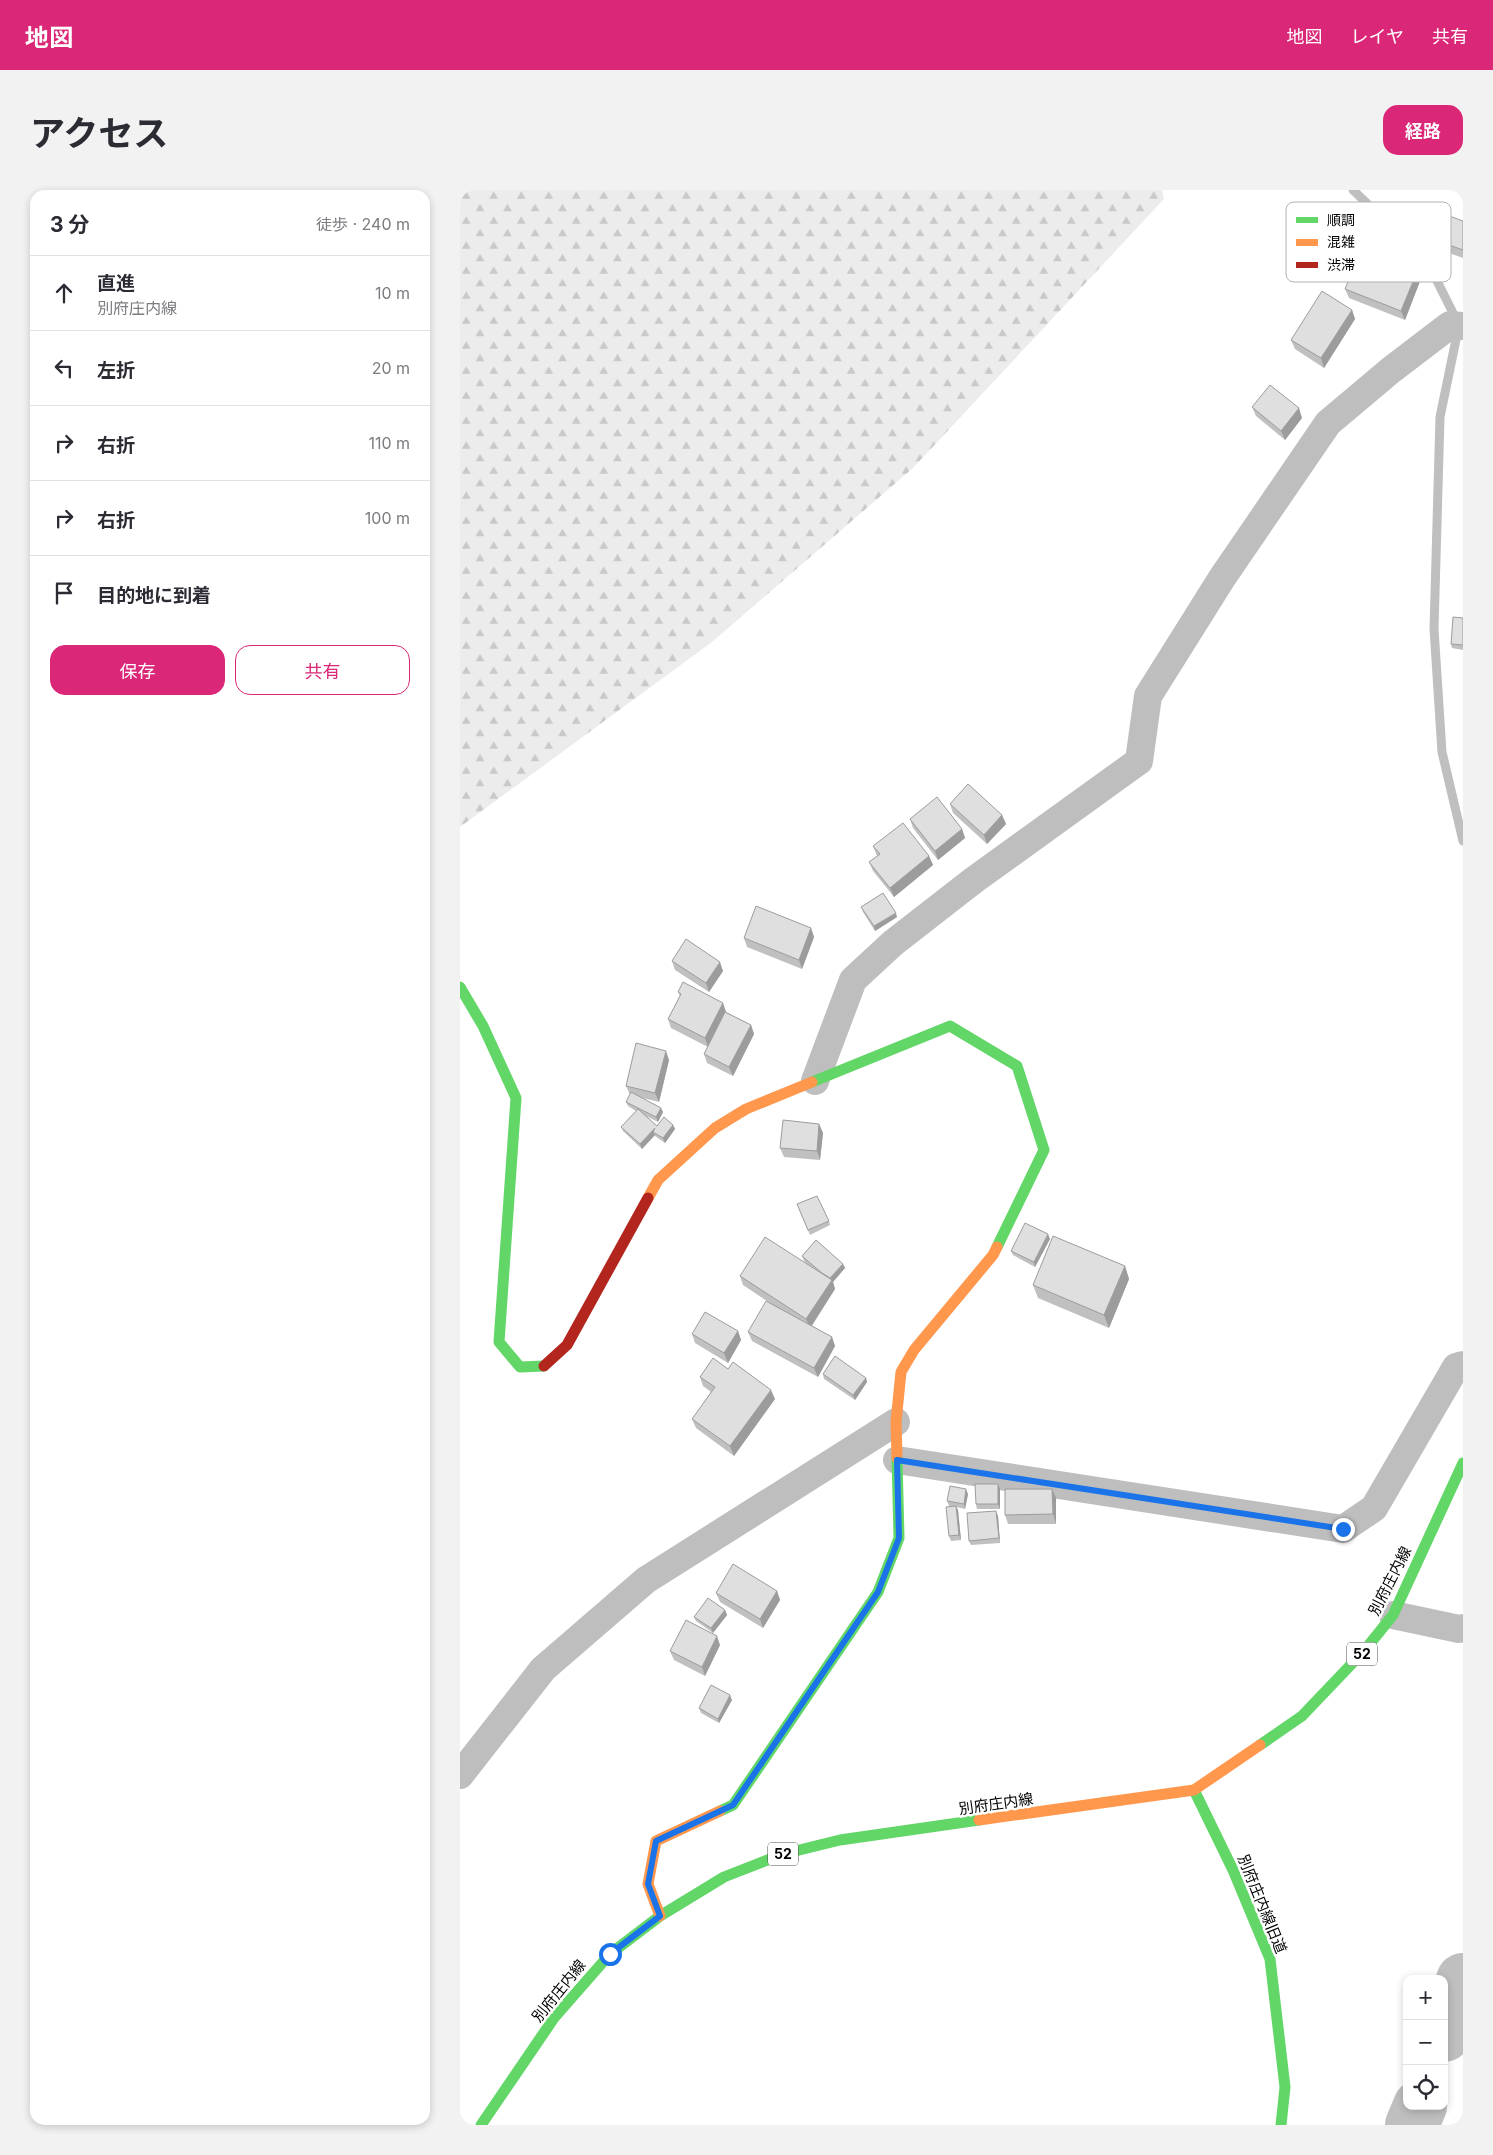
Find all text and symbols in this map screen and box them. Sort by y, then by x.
text: 地図 [25,23,73,52]
text: 地図 [1287,26,1323,47]
text: レイヤ [1351,26,1404,47]
text: 共有 [1432,26,1468,47]
button: 経路 [1383,105,1463,155]
text: アクセス [30,112,168,154]
legend [1286,202,1451,282]
text: 順調 [1327,211,1355,228]
text: 3 分 [50,212,90,237]
text: 徒歩 · 240 m [316,214,410,234]
text: 混雑 [1327,233,1355,250]
text: 渋滞 [1327,256,1355,273]
text: 直進 [97,272,135,295]
icon: ahead [50,279,78,307]
text: 10 m [375,283,410,303]
text: 別府庄内線 [97,298,177,318]
icon: left [50,354,78,382]
text: 20 m [372,358,410,378]
text: 左折 [97,359,135,382]
icon: right [50,429,78,457]
text: 110 m [368,433,410,453]
text: 右折 [97,434,135,457]
icon: right [50,504,78,532]
text: 100 m [365,508,410,528]
text: 右折 [97,509,135,532]
icon: arrive [50,579,78,607]
text: 目的地に到着 [97,584,211,607]
button: 保存 [50,645,225,695]
button: 共有 [235,645,410,695]
route end [1332,1518,1355,1541]
street label: 別府庄内線 [1364,1543,1415,1619]
road number: 52 [1347,1642,1377,1666]
street label: 別府庄内線 [957,1789,1034,1818]
road number: 52 [768,1842,798,1866]
street label: 別府庄内線旧道 [1234,1852,1291,1956]
route start [599,1943,622,1966]
street label: 別府庄内線 [528,1956,590,2026]
map controls [1403,1975,1448,2110]
button: + [1403,1975,1448,2020]
button: − [1403,2020,1448,2065]
button: locate [1403,2065,1448,2110]

